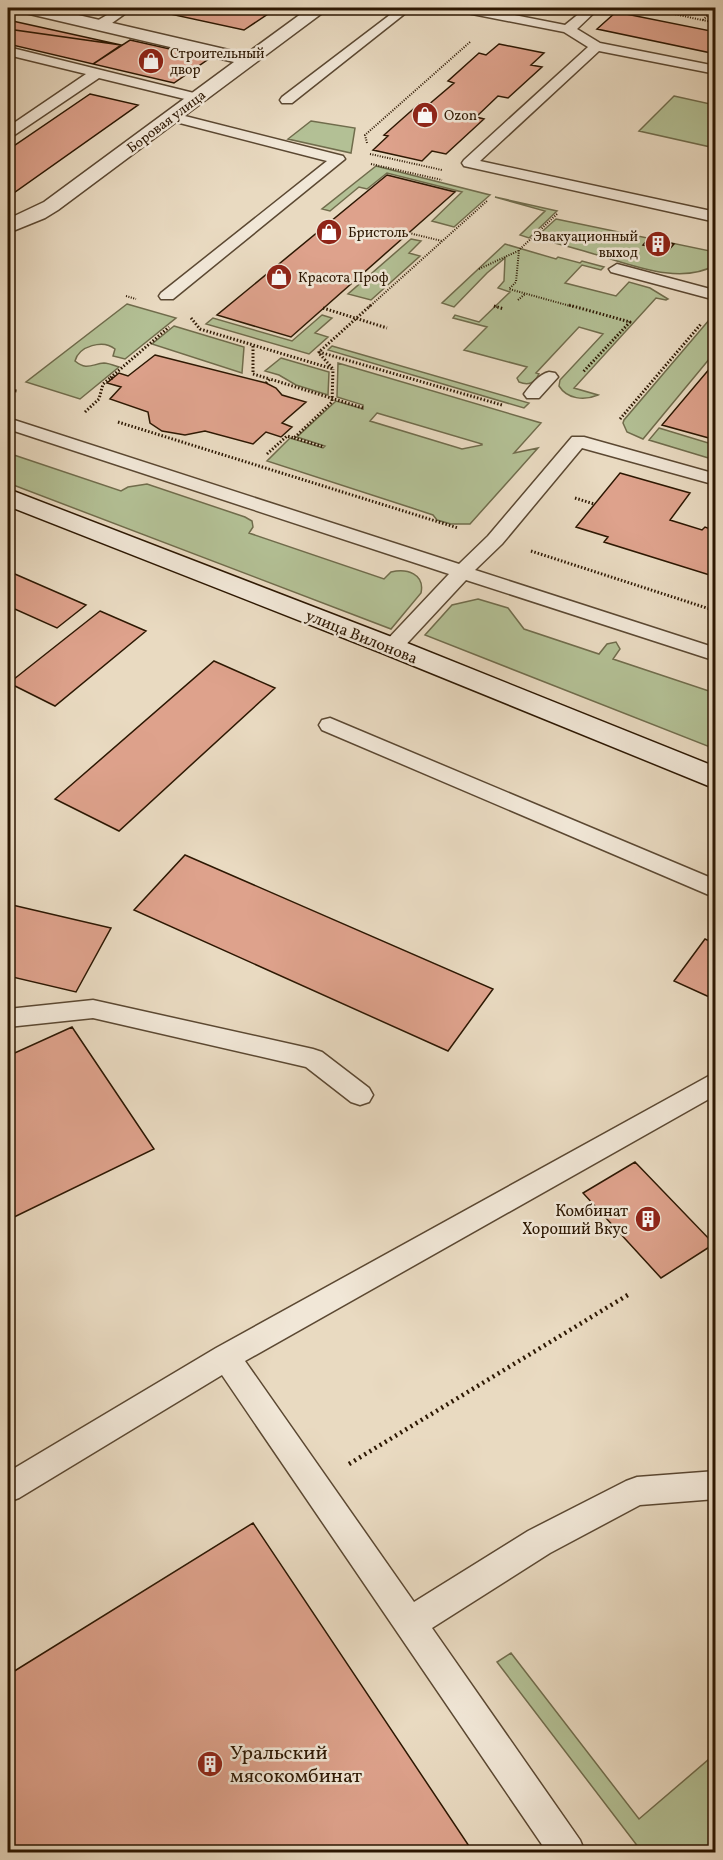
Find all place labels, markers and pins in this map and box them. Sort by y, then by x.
place label: Строительный двор [170,45,265,80]
shop icon: Строительный двор [136,46,166,76]
shop icon: Ozon [410,100,440,130]
place label: Ozon [444,107,477,126]
shop icon: Бристоль [314,217,344,247]
place label: Бристоль [348,224,409,243]
place label: Эвакуационный выход [533,228,638,263]
building icon: Эвакуационный выход [643,229,673,259]
shop icon: Красота Проф [264,262,294,292]
place label: Красота Проф [298,269,389,288]
place label: Комбинат Хороший Вкус [522,1201,628,1241]
building icon: Комбинат Хороший Вкус [633,1204,663,1234]
place label: Уральский мясокомбинат [230,1740,362,1791]
building icon: Уральский мясокомбинат [195,1749,225,1779]

